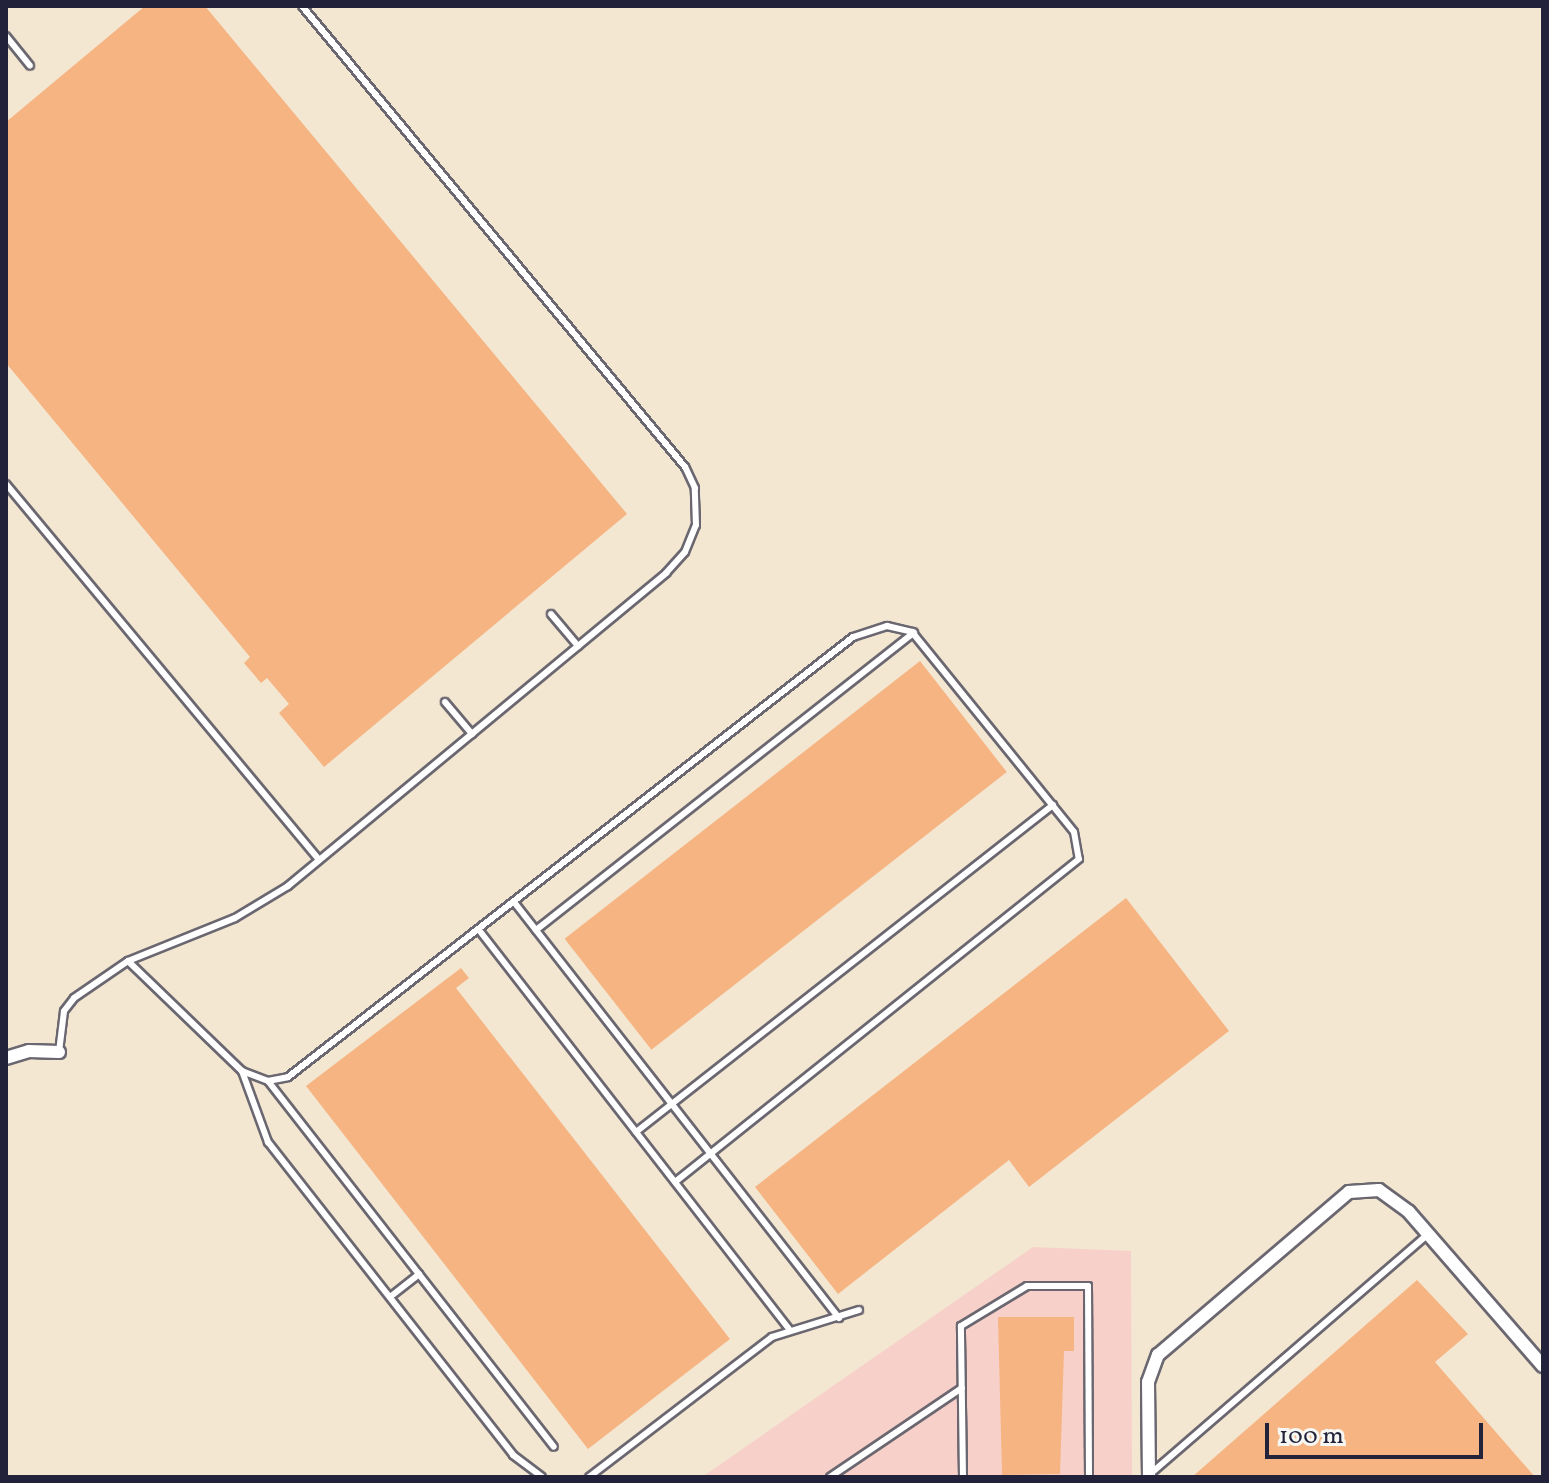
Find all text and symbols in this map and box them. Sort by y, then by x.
scale bar [1269,1407,1487,1457]
text: 100 m [1279,1420,1344,1454]

